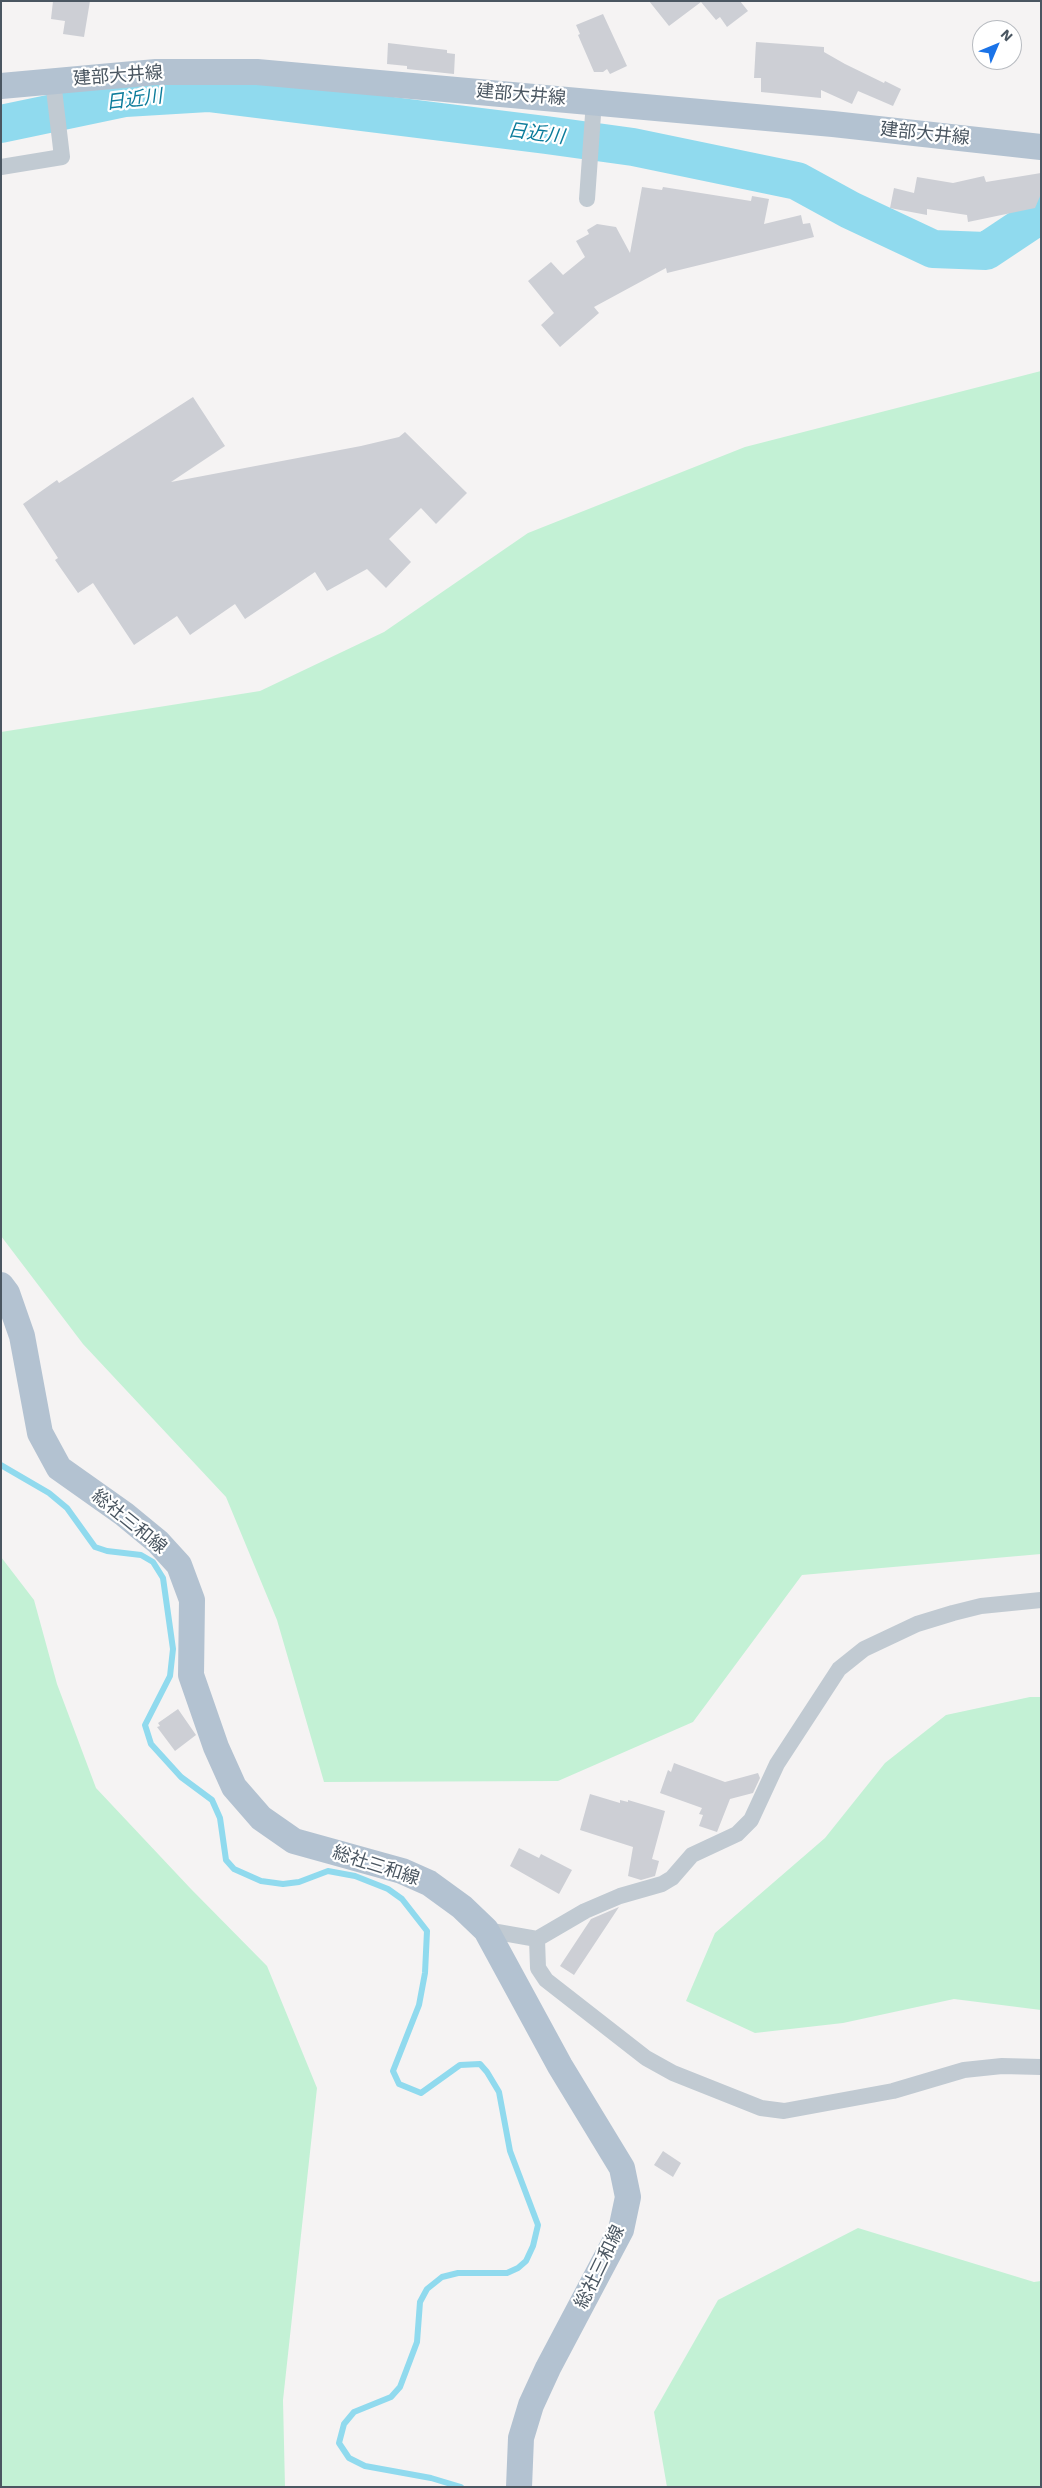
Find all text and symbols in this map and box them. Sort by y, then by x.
north arrow [972,20,1022,70]
text: N [998,26,1016,44]
street label: 建部大井線 [72,62,164,90]
street label: 建部大井線 [475,80,567,110]
water label: 日近川 [104,85,164,115]
water label: 日近川 [506,119,566,149]
street label: 建部大井線 [879,119,971,149]
street label: 総社三和線 [87,1485,171,1559]
street label: 総社三和線 [330,1842,422,1890]
street label: 総社三和線 [571,2222,629,2312]

